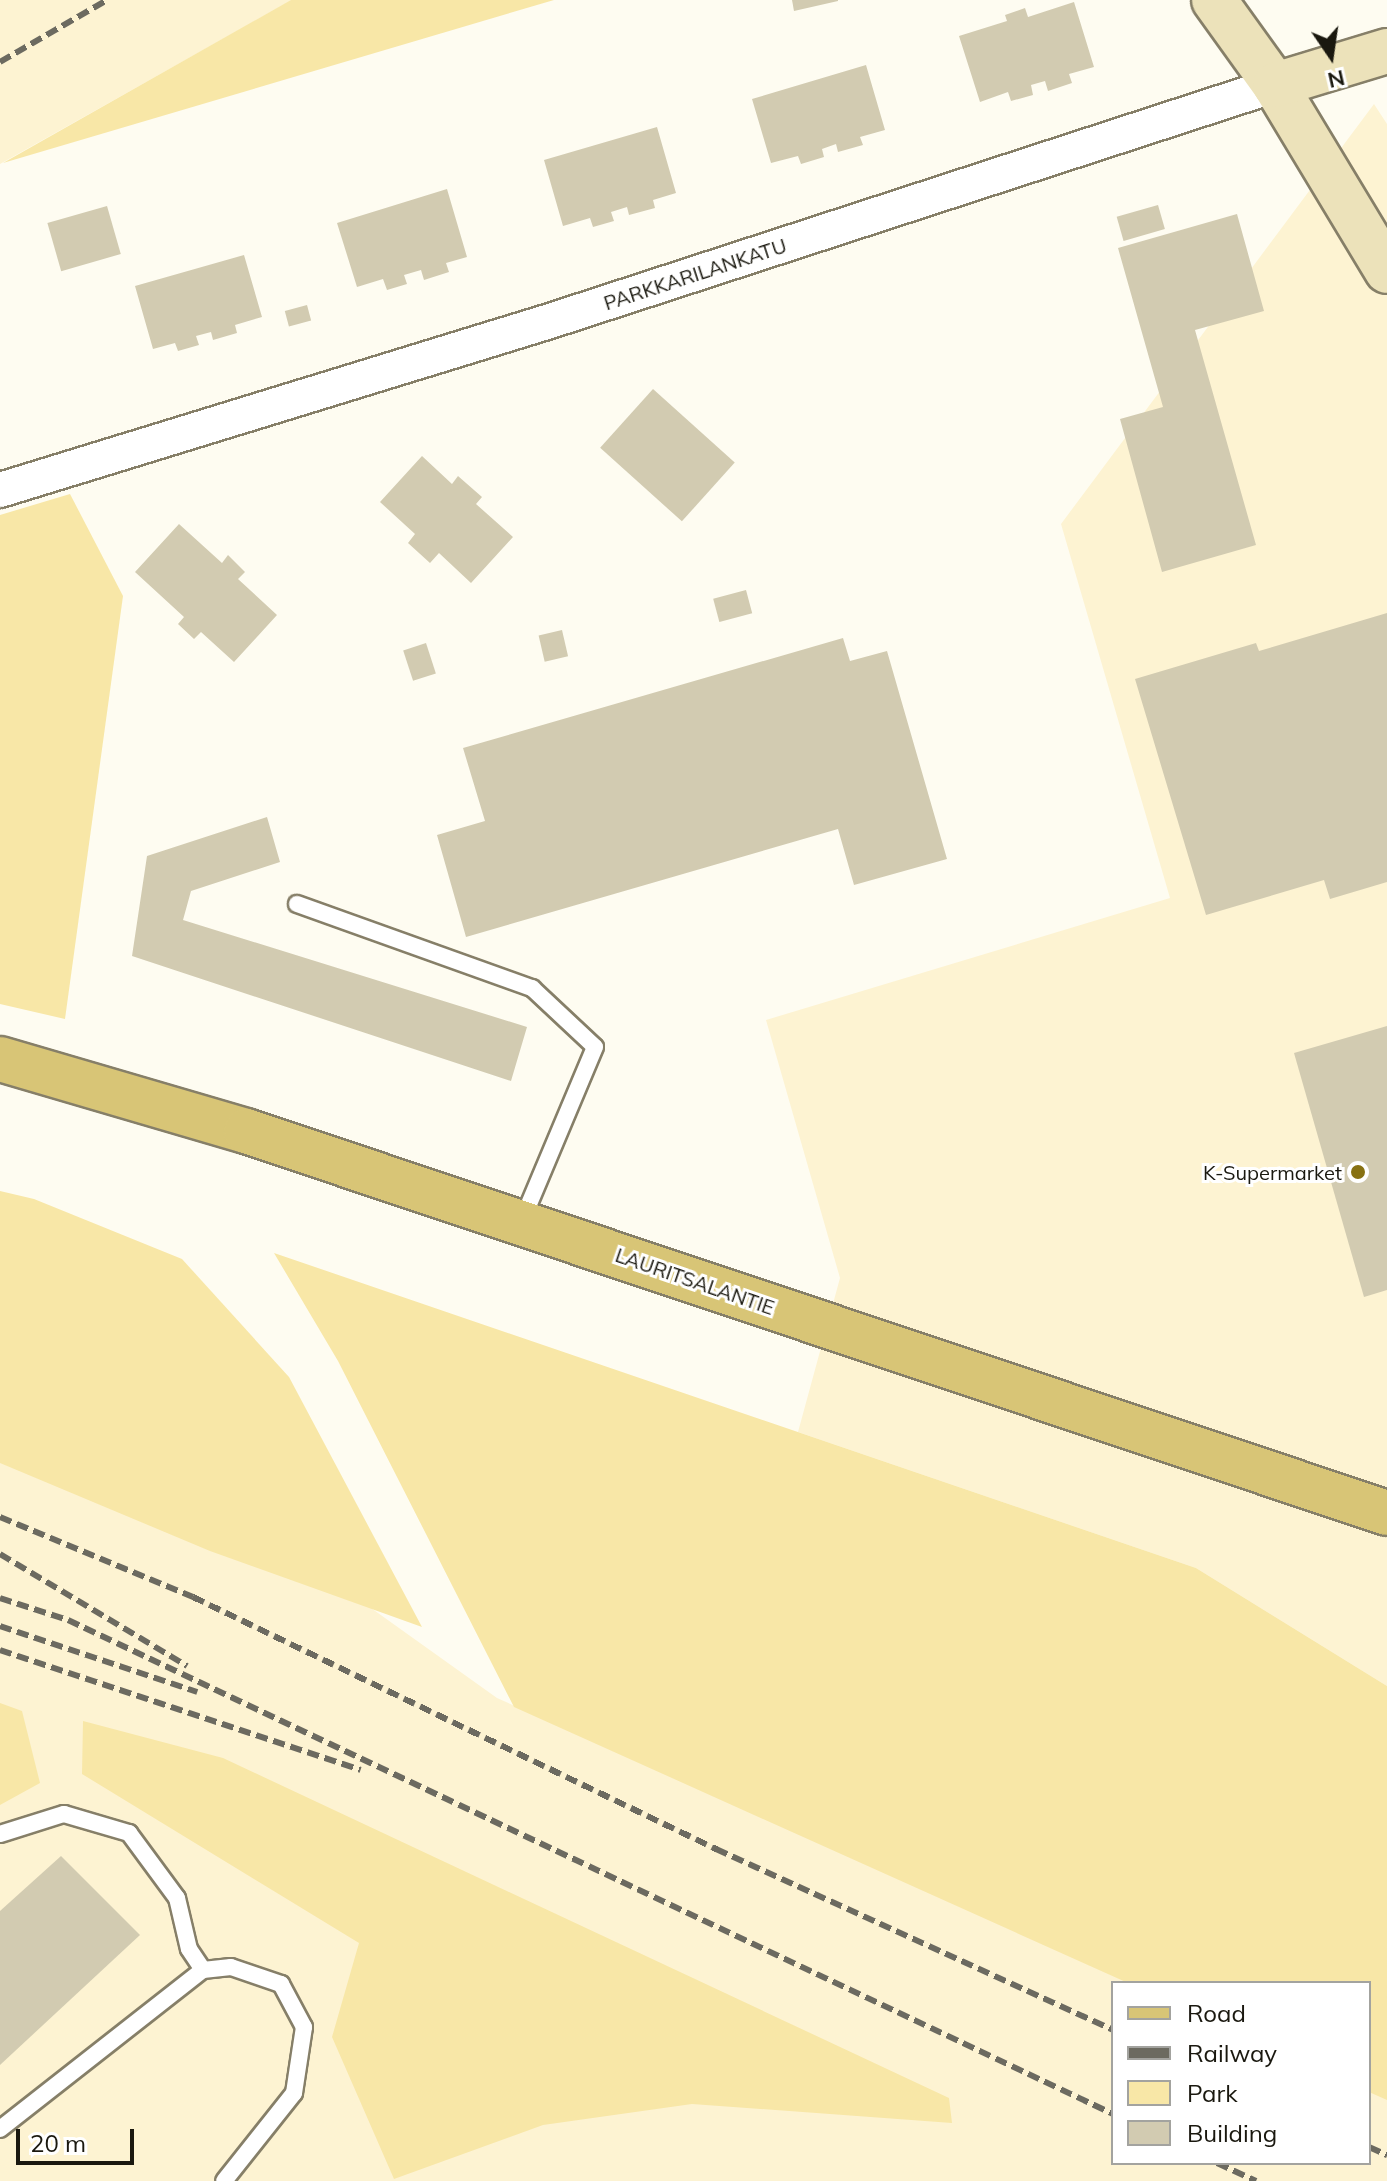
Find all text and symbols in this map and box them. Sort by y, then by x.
north arrow [1291,16,1371,96]
text: N [1325,64,1348,95]
street label: PARKKARILANKATU [601,233,789,315]
place label: K-Supermarket [1203,1160,1342,1184]
marker: K-Supermarket [1349,1163,1367,1181]
street label: LAURITSALANTIE [612,1243,778,1319]
legend [1111,1981,1371,2165]
text: Road [1187,1998,1246,2028]
text: Railway [1187,2038,1277,2068]
text: Park [1187,2078,1238,2108]
scale bar [20,2113,138,2163]
text: Building [1187,2118,1277,2148]
text: 20 m [30,2128,86,2158]

